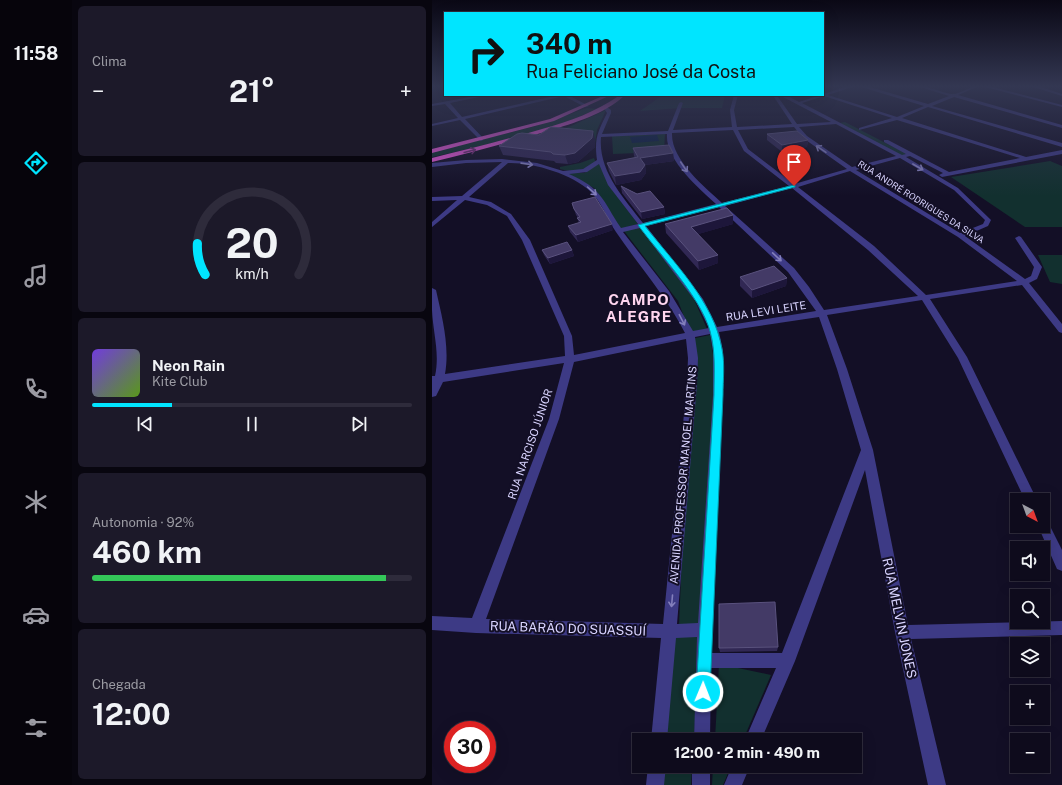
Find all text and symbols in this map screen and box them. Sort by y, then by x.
text: 340 m [526,27,612,60]
icon: right [460,28,512,80]
text: 11:58 [14,43,58,64]
text: Clima [92,54,127,69]
text: Rua Feliciano José da Costa [526,61,756,82]
text: 21° [229,73,275,109]
text: − [92,78,104,104]
text: + [400,78,412,104]
pin [777,145,811,186]
one-way arrow [816,145,827,153]
one-way arrow [463,147,476,154]
icon: directions [22,149,50,177]
icon: arrive [783,151,805,173]
street label: RUA ANDRÉ RODRIGUES DA SILVA [856,158,987,246]
one-way arrow [520,160,533,168]
one-way arrow [680,162,688,173]
one-way arrow [912,163,924,171]
one-way arrow [586,186,597,195]
text: 20 [225,217,279,266]
one-way arrow [772,253,783,262]
icon: music [22,262,50,290]
text: km/h [235,264,269,281]
district label: CAMPO ALEGRE [606,291,672,325]
street label: RUA LEVI LEITE [725,299,807,323]
one-way arrow [679,313,686,325]
text: Neon Rain [152,357,225,374]
street label: AVENIDA PROFESSOR MANOEL MARTINS [667,366,699,584]
text: Kite Club [152,374,207,389]
icon: phone [22,375,50,403]
street label: RUA NARCISO JÚNIOR [504,387,555,501]
icon: previous [134,413,156,435]
icon: pause [241,413,263,435]
icon: next [348,413,370,435]
icon: climate [22,488,50,516]
north arrow [1010,493,1050,533]
map controls [1010,493,1050,773]
text: Autonomia · 92% [92,515,194,530]
text: 460 km [92,534,202,570]
button: sound [1010,541,1050,581]
street label: RUA MELVIN JONES [879,557,920,680]
button: search [1010,589,1050,629]
one-way arrow [669,594,676,607]
icon: car [22,601,50,629]
street label: RUA BARÃO DO SUASSUÍ [490,617,648,639]
button: layers [1010,637,1050,677]
position arrow [682,671,724,713]
text: Chegada [92,677,146,692]
button: + [1010,685,1050,725]
text: 12:00 [92,696,171,732]
icon: filters [22,714,50,742]
speed limit sign: 30 [444,721,496,773]
button: − [1010,733,1050,773]
text: 12:00 · 2 min · 490 m [674,744,820,761]

